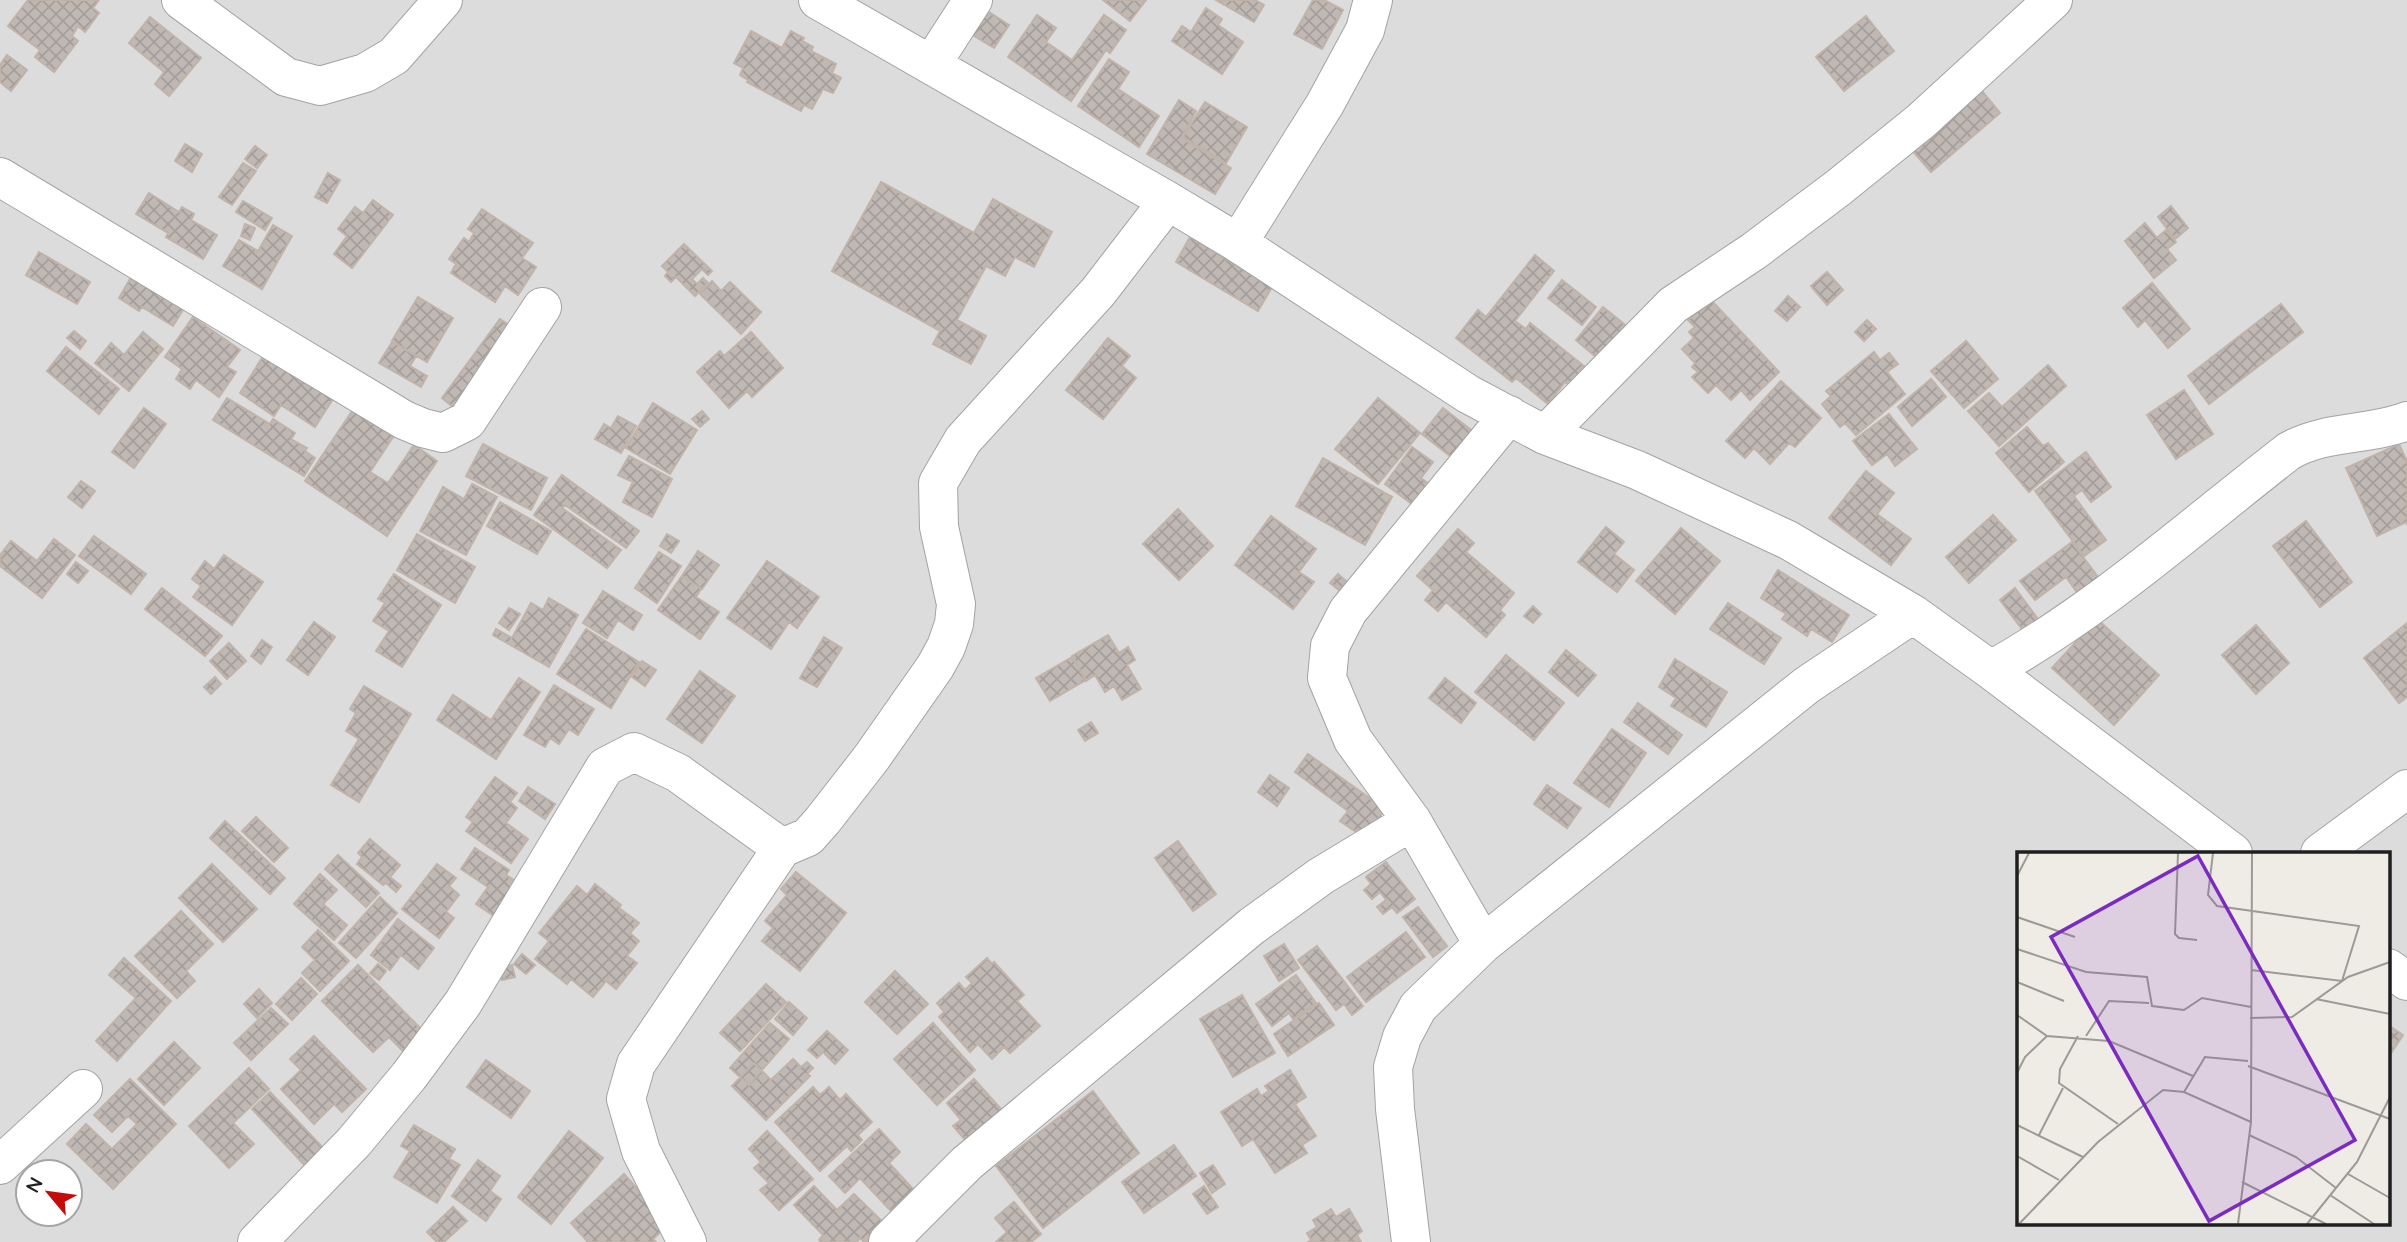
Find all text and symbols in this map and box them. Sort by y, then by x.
inset map [2017,852,2390,1224]
north arrow [14,1158,84,1228]
text: N [20,1173,48,1197]

